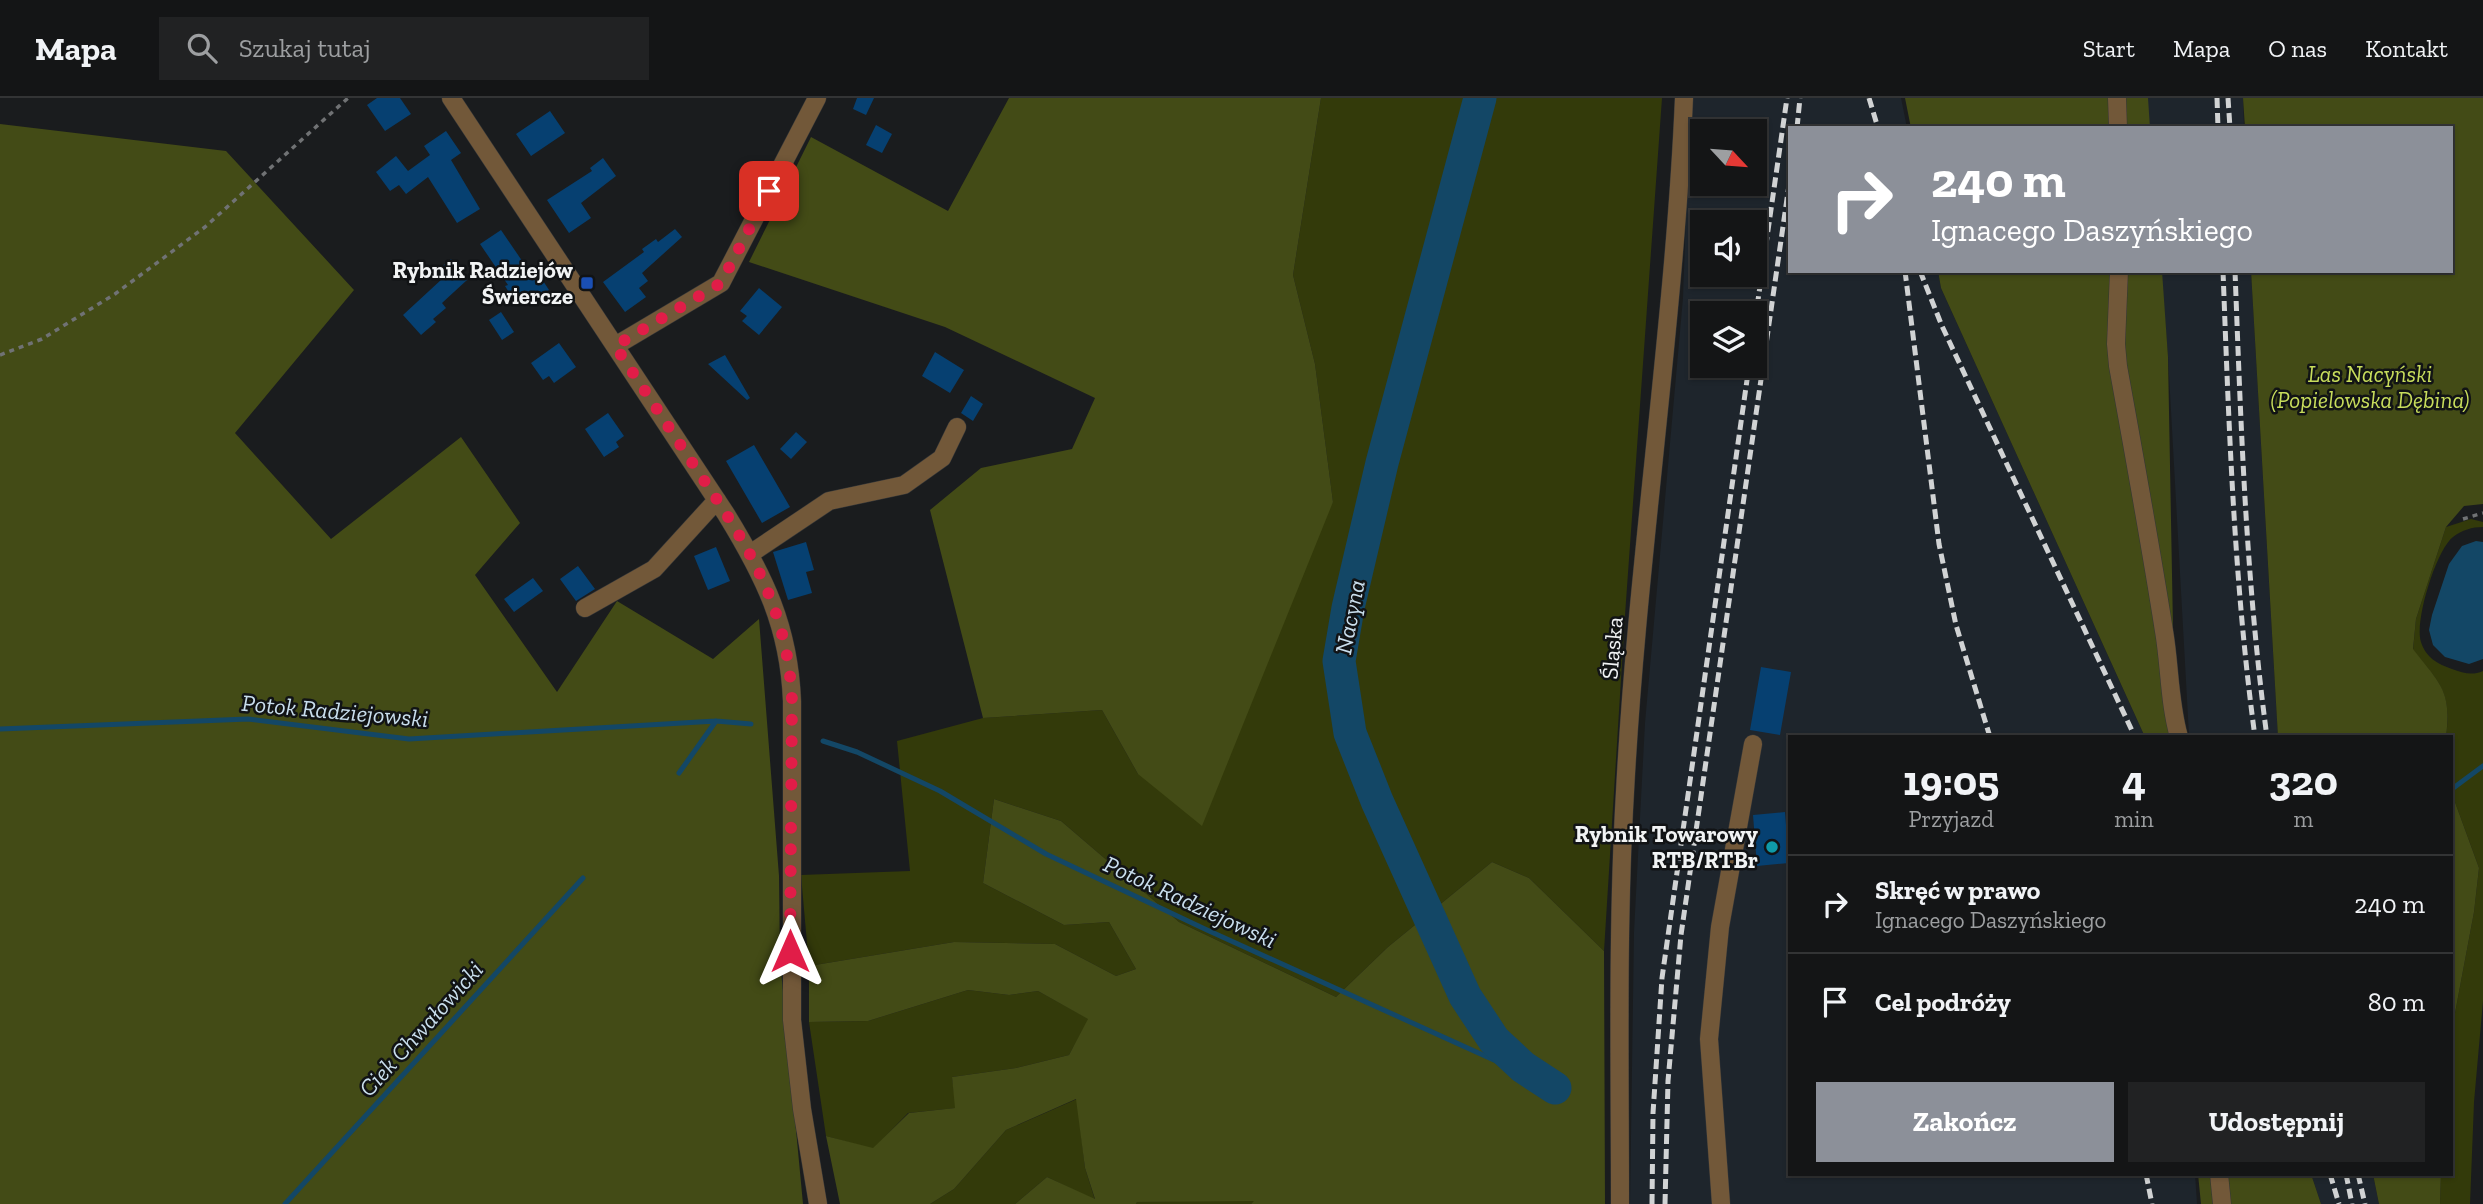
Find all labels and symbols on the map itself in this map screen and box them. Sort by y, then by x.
north arrow [1690,119,1768,196]
pin [739,161,799,221]
place label: Rybnik Radziejów Świercze [393,256,574,310]
marker: Rybnik Radziejów Świercze [579,275,595,291]
park label: Las Nacyński (Popielowska Dębina) [2270,360,2470,414]
water label: Nacyna [1328,577,1371,657]
street label: Śląska [1595,616,1629,680]
water label: Potok Radziejowski [241,688,430,733]
place label: Rybnik Towarowy RTB/RTBr [1575,820,1759,874]
marker: Rybnik Towarowy RTB/RTBr [1764,839,1780,855]
water label: Potok Radziejowski [1099,849,1281,954]
position arrow [753,914,827,988]
water label: Ciek Chwałowicki [352,955,489,1102]

